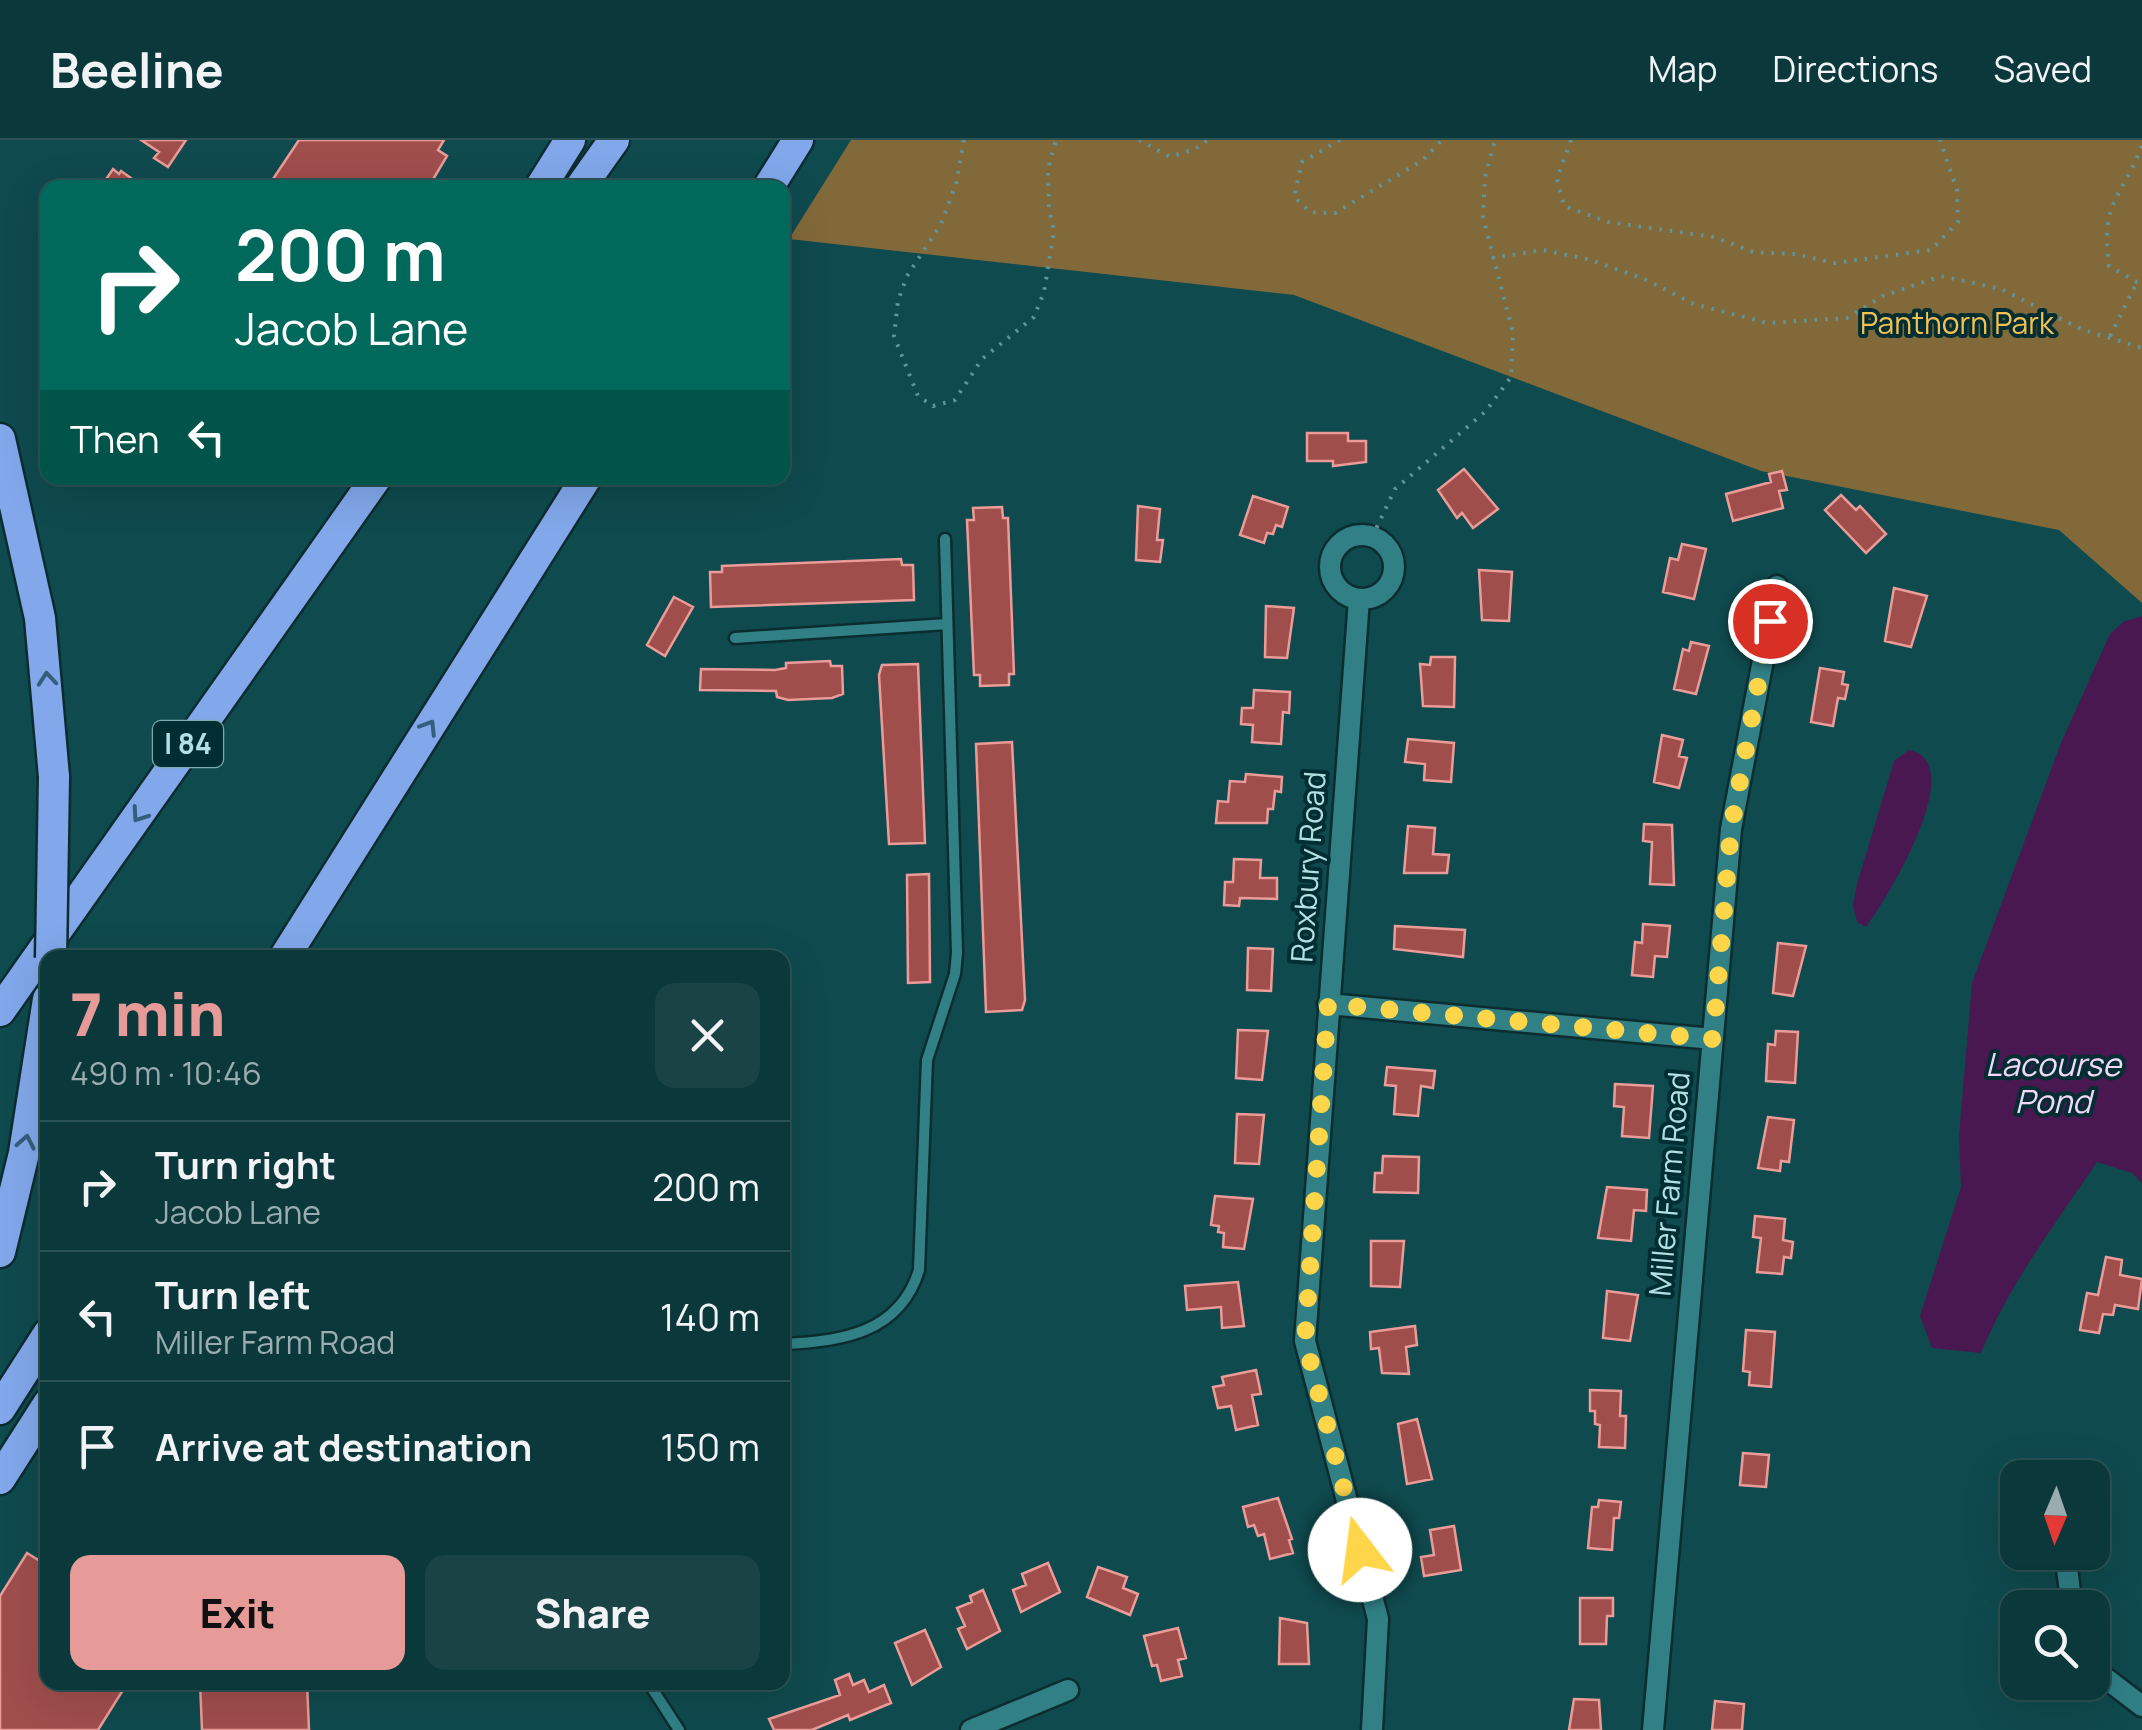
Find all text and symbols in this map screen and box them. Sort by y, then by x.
text: Beeline [50,37,224,102]
text: Map [1648,45,1718,93]
text: Directions [1773,45,1938,93]
text: Saved [1993,45,2092,93]
text: 200 m [235,206,446,302]
icon: right [70,220,200,350]
text: Jacob Lane [235,297,468,359]
park label: Panthorn Park [1860,302,2055,343]
icon: left [179,410,234,465]
text: Then [70,412,159,464]
pin [1728,579,1813,664]
icon: arrive [1743,594,1798,649]
one-way arrow [37,671,59,687]
one-way arrow [416,720,435,738]
road number: I 84 [153,721,223,767]
street label: Roxbury Road [1280,770,1335,964]
one-way arrow [132,803,151,822]
text: 7 min [70,972,226,1054]
button: close [655,983,760,1088]
water label: Lacourse Pond [1985,1042,2123,1123]
text: 490 m · 10:46 [70,1051,262,1095]
street label: Miller Farm Road [1638,1070,1699,1298]
one-way arrow [15,1133,36,1150]
text: Turn right [155,1138,336,1190]
icon: right [70,1159,125,1214]
text: 200 m [652,1160,760,1212]
text: Jacob Lane [155,1190,321,1234]
text: Turn left [155,1268,311,1320]
icon: left [70,1289,125,1344]
text: 140 m [660,1290,760,1342]
text: Miller Farm Road [155,1320,395,1364]
icon: arrive [70,1419,125,1474]
text: Arrive at destination [155,1420,532,1472]
text: 150 m [660,1420,760,1472]
north arrow [2000,1460,2110,1570]
map controls [2000,1460,2110,1700]
position arrow [1308,1498,1412,1602]
button: Exit [70,1555,405,1670]
button: Share [425,1555,760,1670]
button: search [2000,1590,2110,1700]

